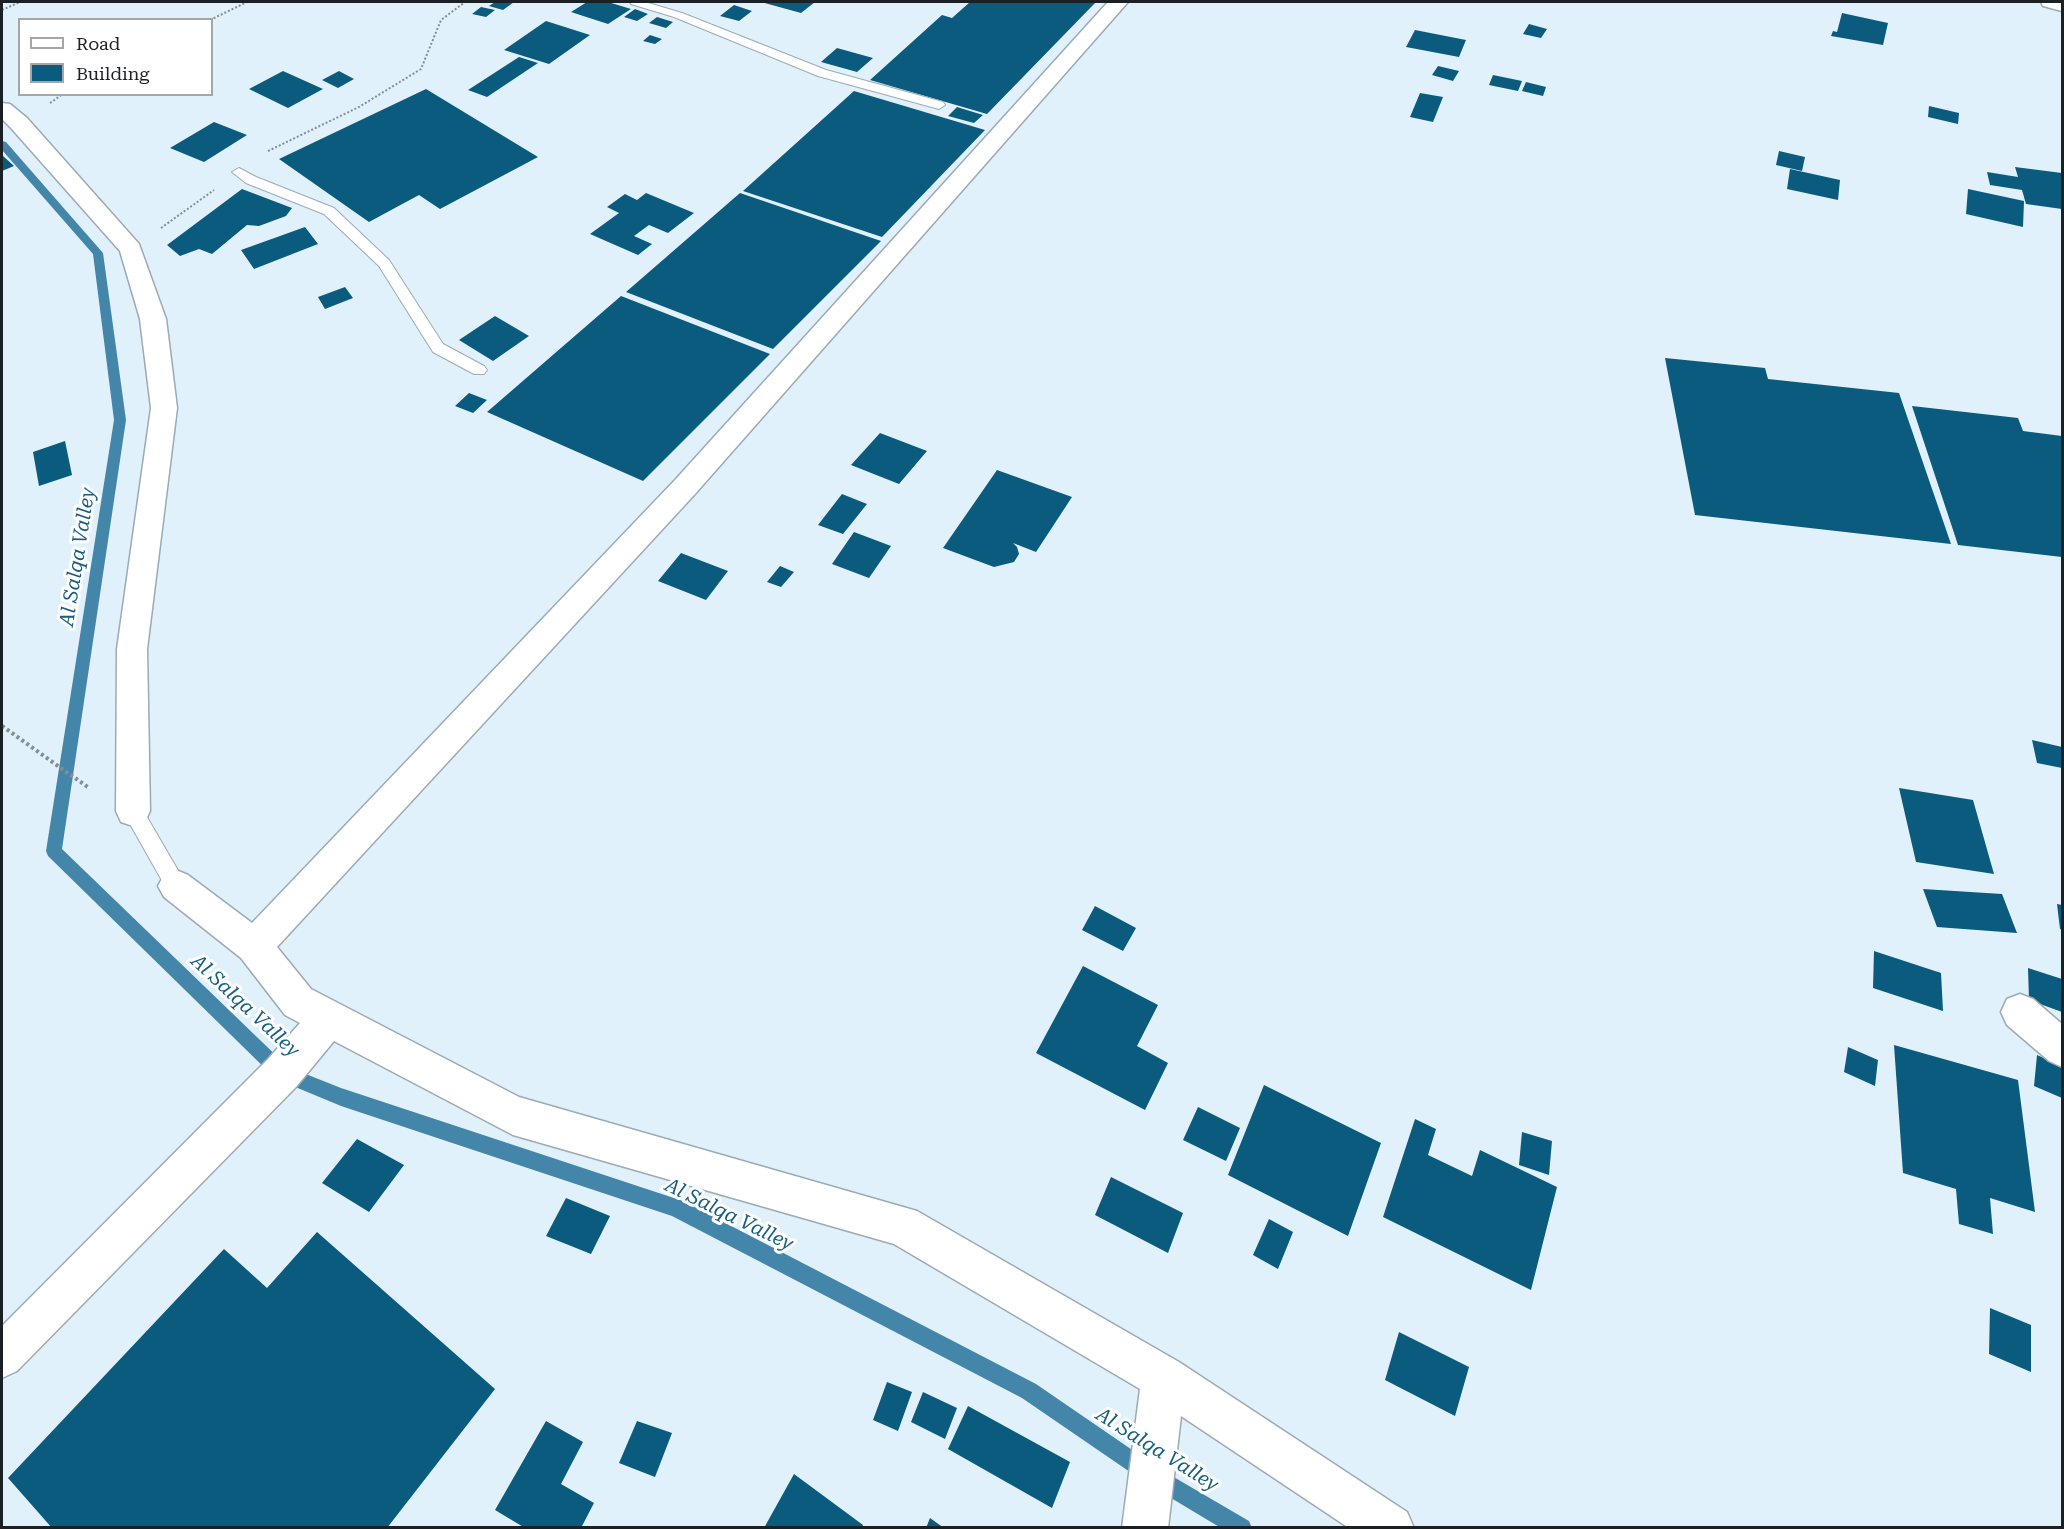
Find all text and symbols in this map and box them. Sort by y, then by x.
legend [18,18,213,96]
text: Road [76,33,120,54]
text: Building [76,63,150,84]
water label: Al Salqa Valley [55,486,101,628]
water label: Al Salqa Valley [186,950,304,1062]
water label: Al Salqa Valley [661,1174,797,1256]
water label: Al Salqa Valley [1091,1403,1223,1497]

